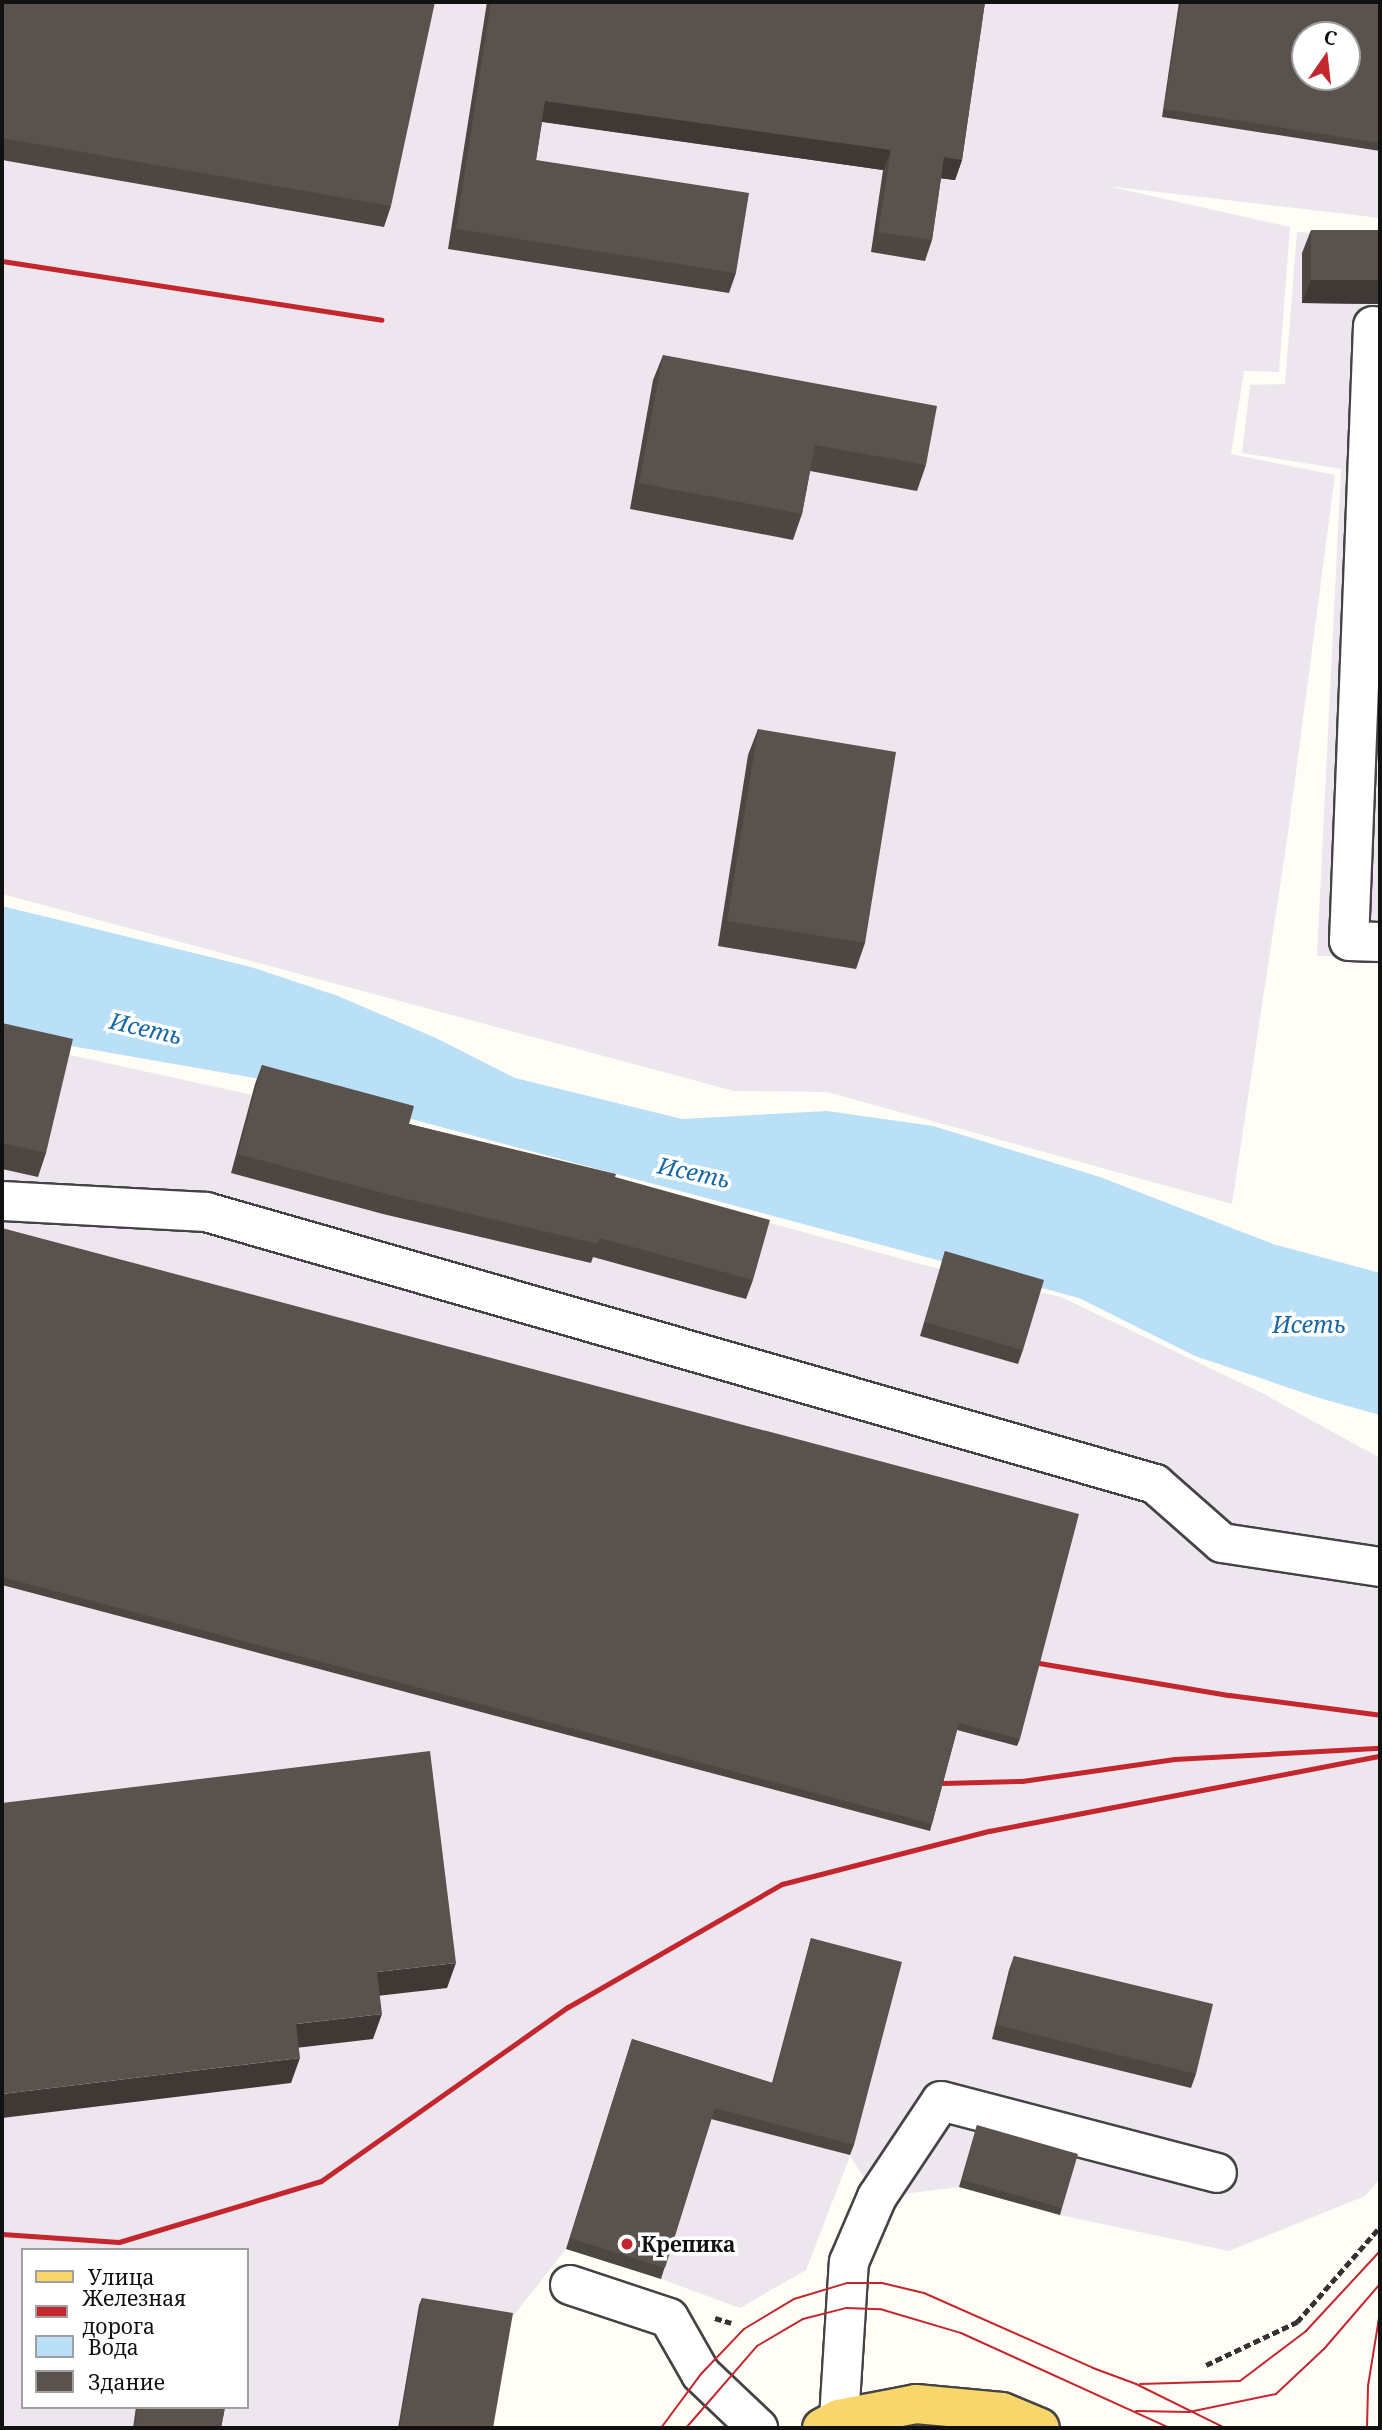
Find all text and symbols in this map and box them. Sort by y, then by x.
north arrow [1291,21,1361,91]
text: С [1321,23,1340,52]
water label: Исеть [107,1006,185,1050]
water label: Исеть [655,1151,733,1193]
water label: Исеть [1272,1310,1346,1338]
place label: Крепика [641,2231,735,2257]
marker: Крепика [619,2236,635,2252]
legend [21,2248,248,2409]
text: Улица [88,2263,155,2291]
text: Железная дорога [82,2284,186,2340]
text: Вода [88,2333,139,2361]
text: Здание [88,2368,165,2396]

